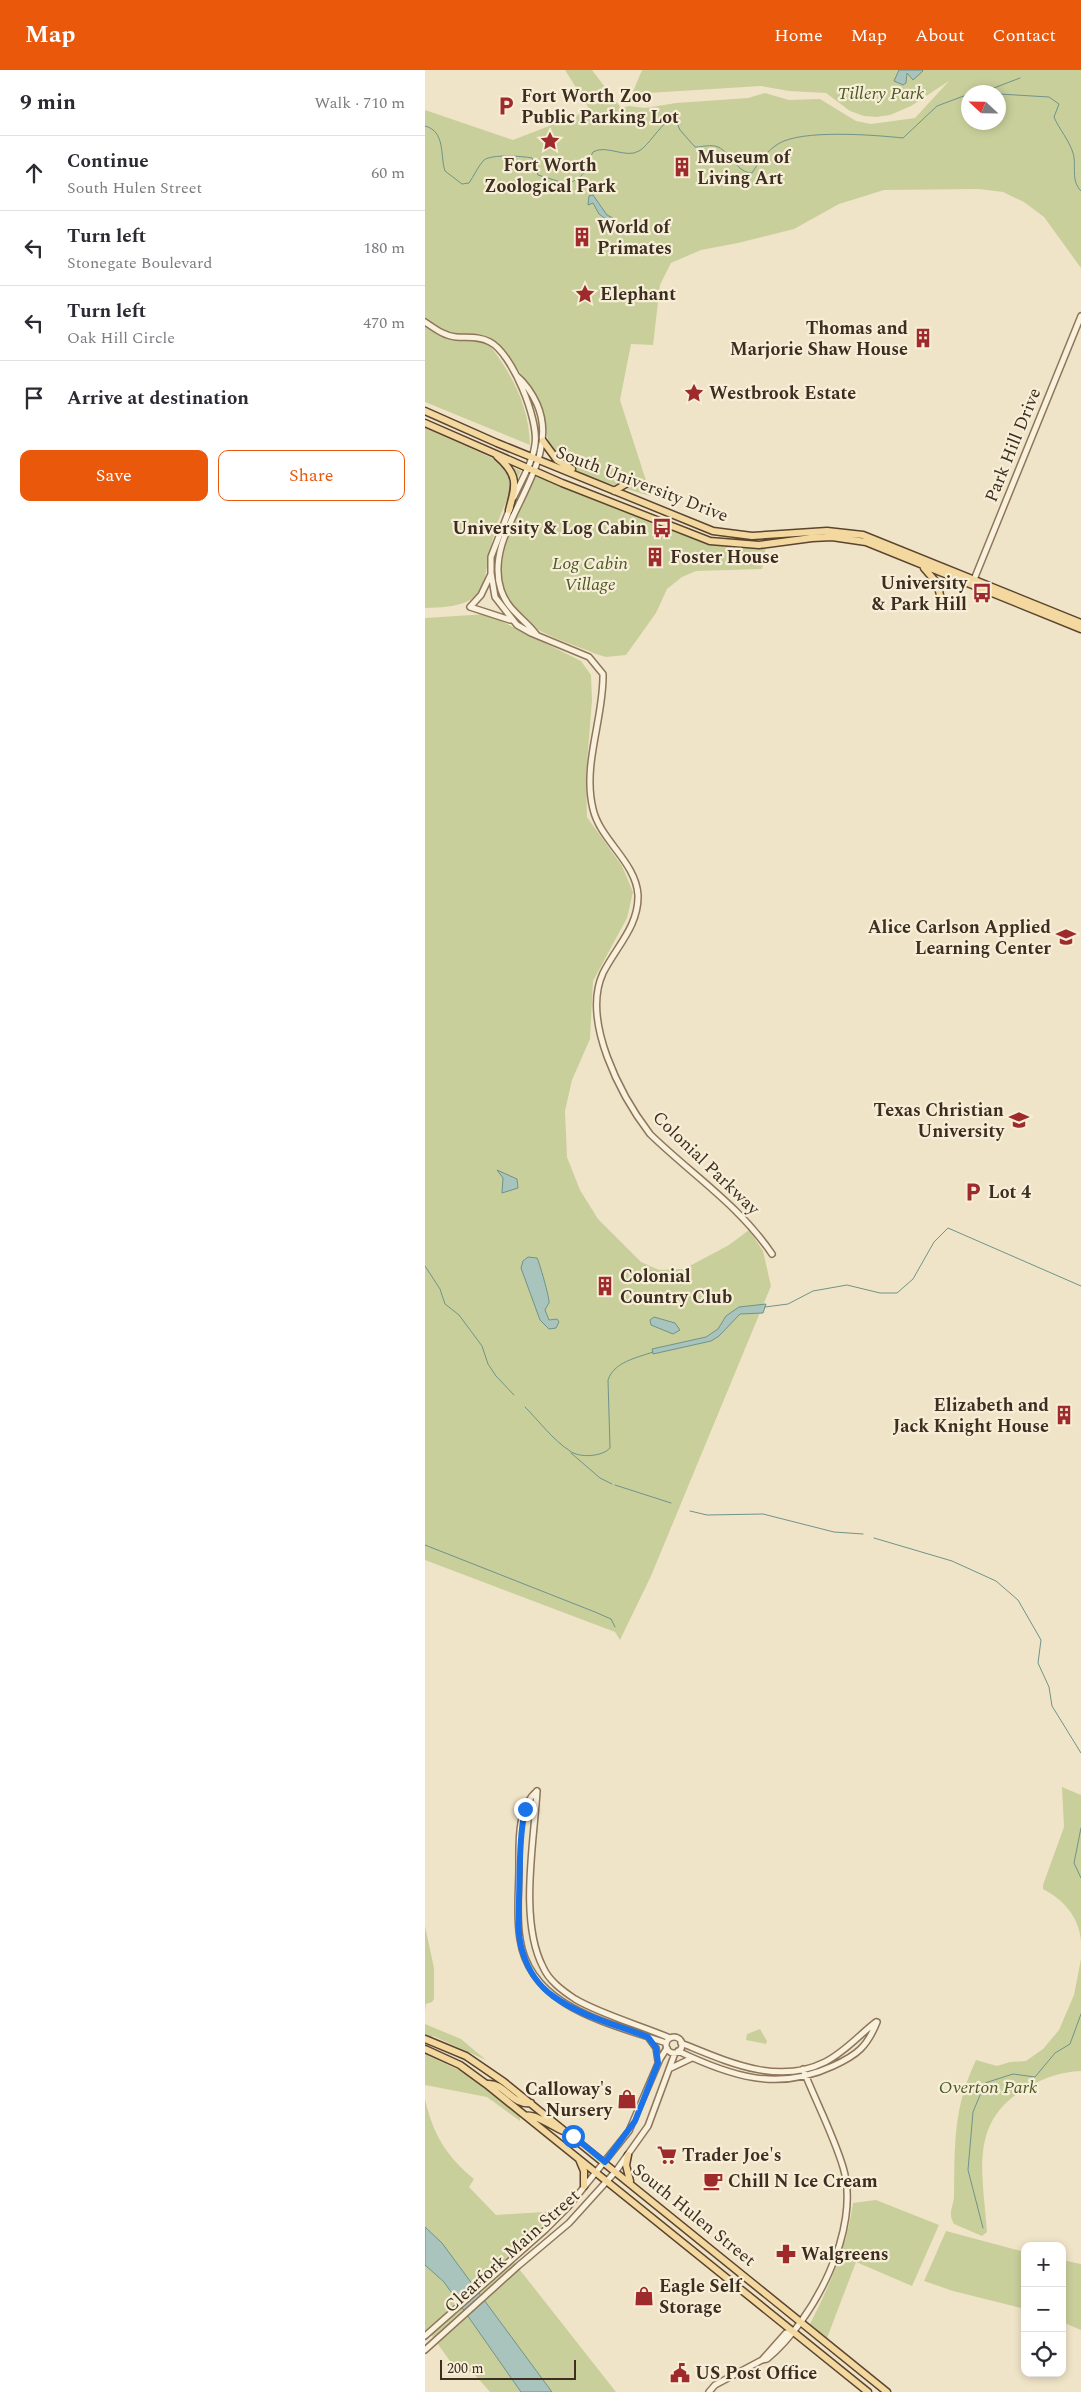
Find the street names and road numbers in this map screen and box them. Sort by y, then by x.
street label: Park Hill Drive [978,384,1048,506]
street label: South University Drive [552,439,732,529]
street label: Colonial Parkway [646,1105,767,1222]
street label: South Hulen Street [626,2157,762,2273]
street label: Clearfork Main Street [438,2182,586,2320]

